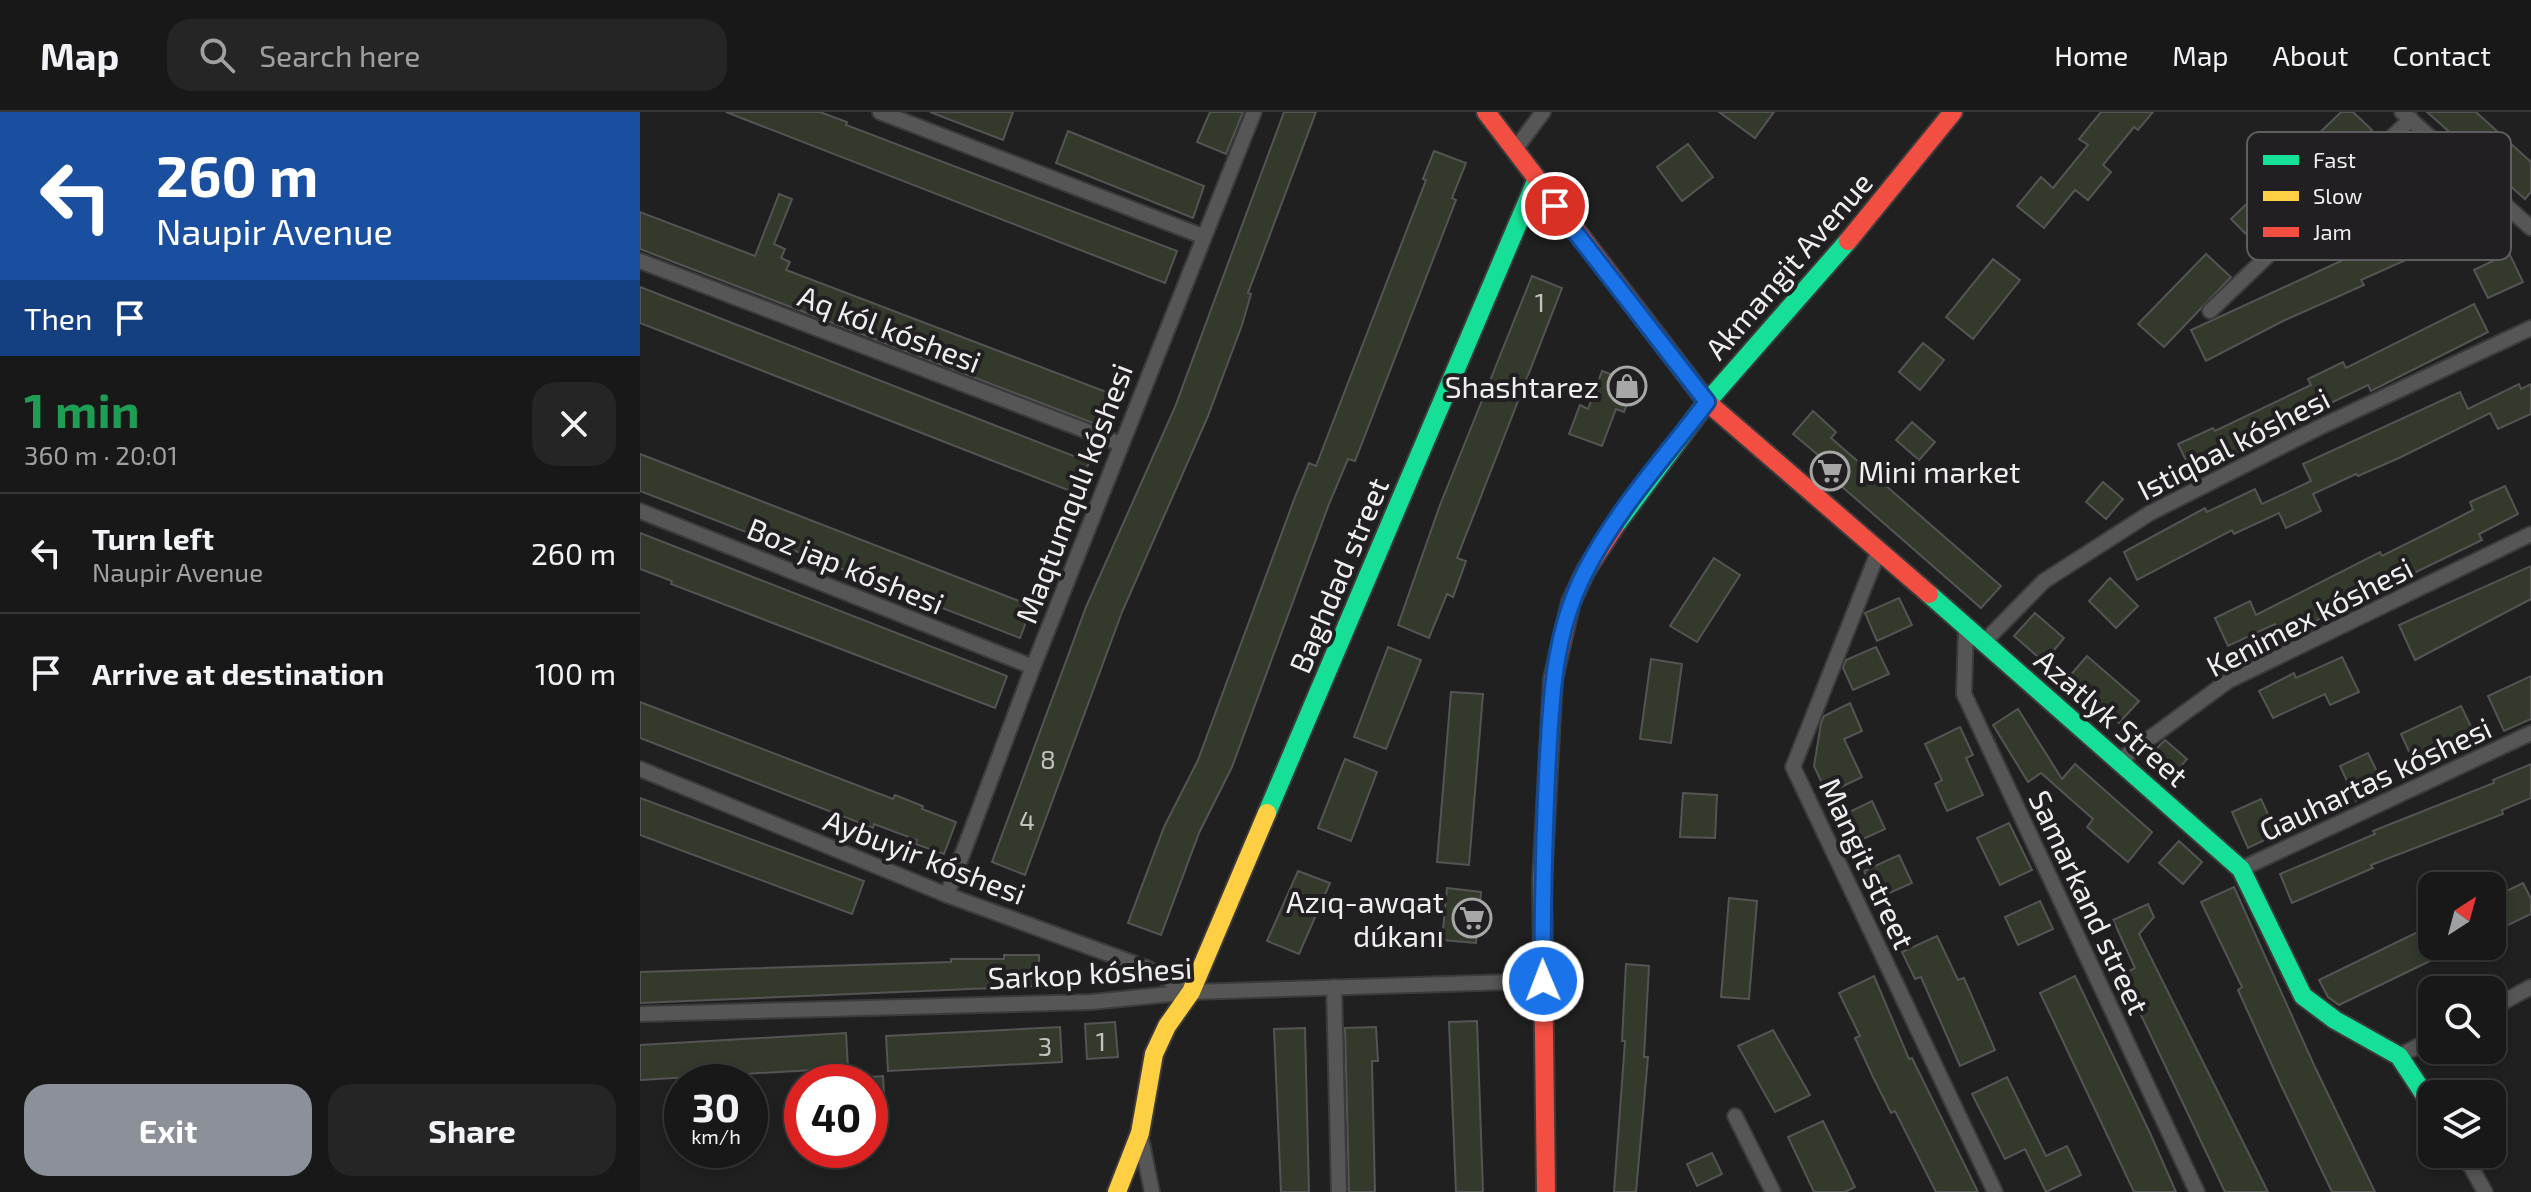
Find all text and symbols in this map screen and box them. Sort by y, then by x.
search box [167,19,727,91]
text: Map [40,32,119,78]
icon: search [195,33,239,77]
text: Search here [259,37,420,73]
text: Home [2054,38,2128,72]
text: Map [2172,38,2229,72]
text: About [2273,38,2348,72]
text: Contact [2392,38,2491,72]
legend [2247,132,2511,260]
text: 260 m [156,141,318,208]
icon: left [24,144,128,248]
text: Fast [2313,146,2356,172]
street label: Akmangit Avenue [1697,164,1879,366]
pin [1521,172,1589,240]
text: Slow [2313,182,2362,208]
icon: arrive [1533,184,1577,228]
text: Naupir Avenue [156,209,393,252]
text: Jam [2313,218,2352,244]
street label: Aq kól kóshesi [794,277,986,379]
house number: 1 [1535,286,1545,317]
icon: arrive [108,296,152,340]
text: Then [24,300,92,336]
street label: Maqtumqulı kóshesi [1007,358,1139,628]
shop icon: Shashtarez [1606,365,1648,407]
place label: Shashtarez [1445,368,1599,404]
street label: Istiqbal kóshesi [2131,379,2335,507]
text: 1 min [24,380,140,438]
button: close [532,382,616,466]
text: 360 m · 20:01 [24,439,178,470]
supermarket icon: Mini market [1809,450,1851,492]
place label: Mini market [1858,453,2020,489]
street label: Baghdad street [1281,472,1395,678]
street label: Boz jap kóshesi [742,509,950,621]
text: Turn left [92,520,214,556]
icon: left [24,531,68,575]
text: 260 m [531,535,616,571]
street label: Kenimex kóshesi [2200,549,2418,683]
text: Naupir Avenue [92,556,263,587]
street label: Azatlyk Street [2028,641,2196,793]
icon: arrive [24,651,68,695]
text: Arrive at destination [92,655,384,691]
text: 100 m [535,655,616,691]
street label: Gauhartas kóshesi [2253,709,2497,847]
house number: 8 [1040,743,1056,774]
street label: Mangit street [1813,772,1923,954]
street label: Samarkand street [2022,784,2158,1020]
street label: Aybuyir kóshesi [819,801,1031,911]
house number: 4 [1019,804,1035,835]
north arrow [2418,872,2506,960]
map controls [2418,872,2506,1168]
place label: Azıq-awqat dúkanı [1286,883,1444,953]
supermarket icon: Azıq-awqat dúkanı [1451,897,1493,939]
position arrow [1501,939,1585,1023]
street label: Sarkop kóshesi [987,949,1193,995]
button: search [2418,976,2506,1064]
house number: 1 [1096,1025,1106,1056]
house number: 3 [1038,1030,1052,1061]
speed limit sign: 40 [784,1064,888,1168]
button: layers [2418,1080,2506,1168]
text: 30 [692,1082,740,1130]
button: Exit [24,1084,312,1176]
button: Share [328,1084,616,1176]
text: km/h [691,1124,741,1148]

